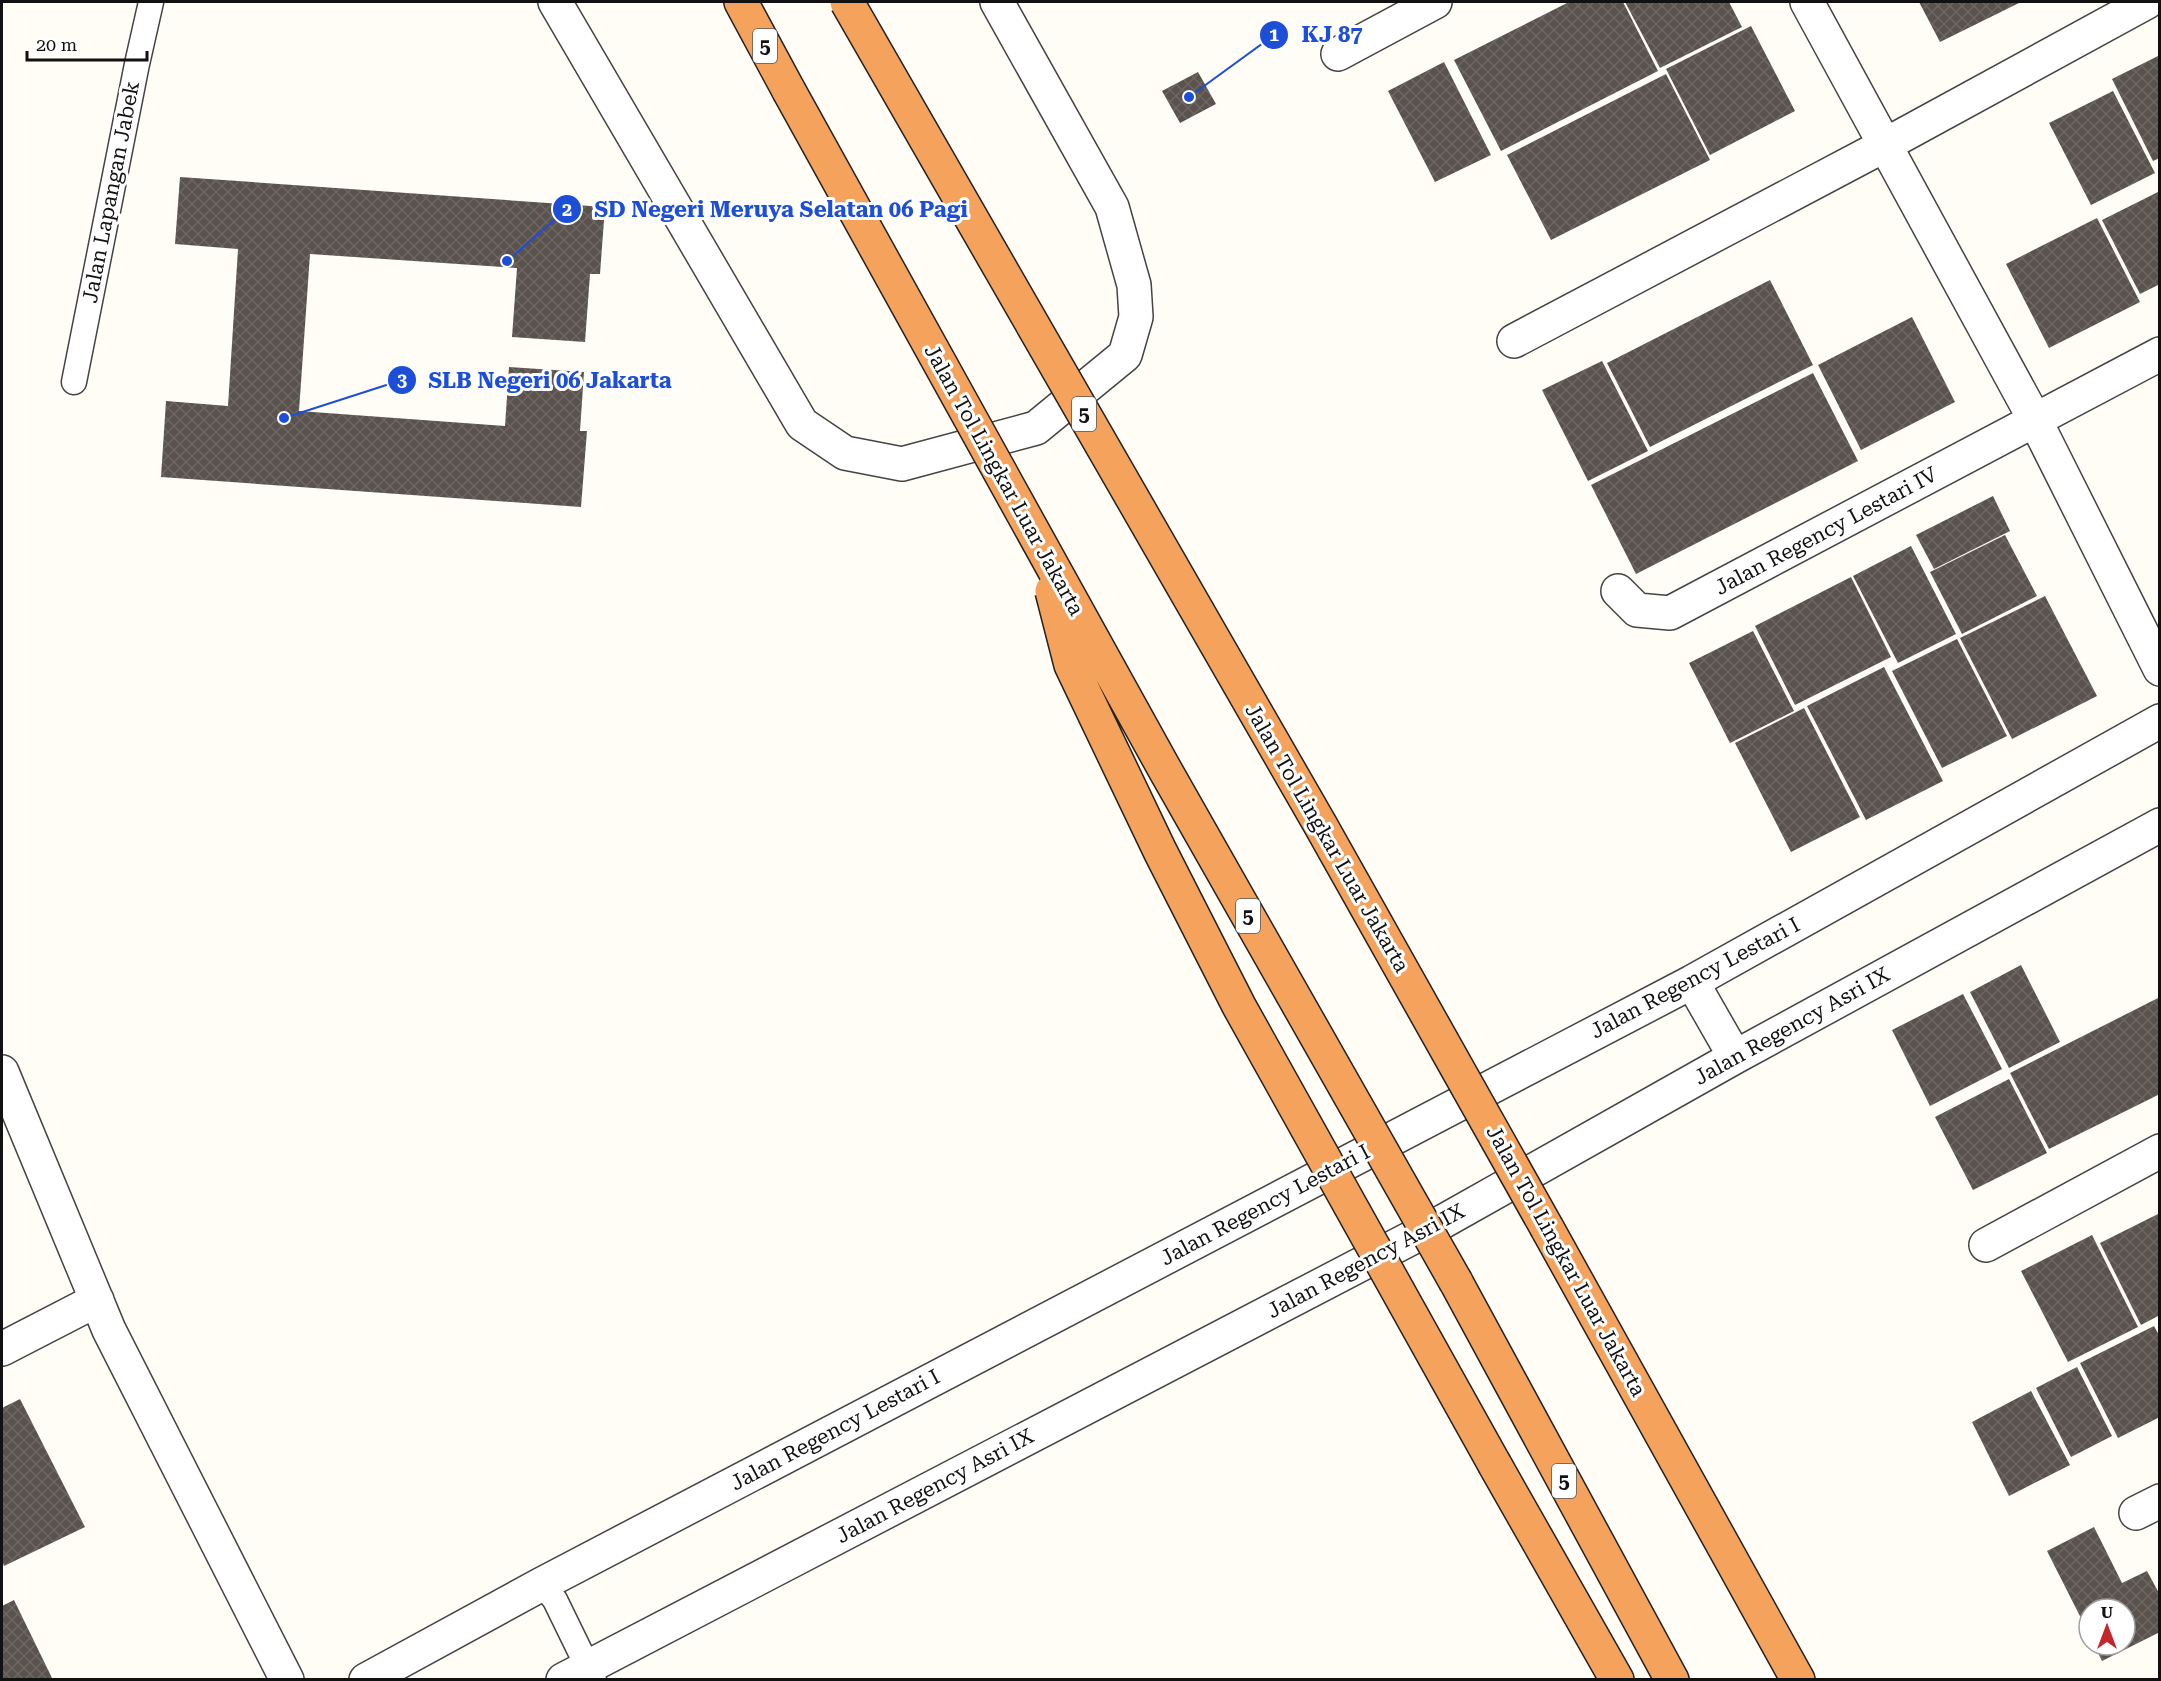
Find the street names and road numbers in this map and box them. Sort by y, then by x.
road number: 5 [753,29,777,63]
street label: Jalan Lapangan Jabek [78,79,144,305]
street label: Jalan Tol Lingkar Luar Jakarta [919,340,1089,620]
road number: 5 [1072,397,1096,431]
street label: Jalan Regency Lestari IV [1711,462,1941,600]
street label: Jalan Tol Lingkar Luar Jakarta [1240,699,1414,977]
road number: 5 [1236,899,1260,933]
street label: Jalan Regency Lestari I [1586,913,1804,1043]
street label: Jalan Regency Asri IX [1690,962,1894,1090]
street label: Jalan Tol Lingkar Luar Jakarta [1481,1121,1651,1401]
street label: Jalan Regency Lestari I [1156,1140,1374,1270]
street label: Jalan Regency Asri IX [1263,1199,1469,1323]
street label: Jalan Regency Lestari I [726,1365,944,1495]
street label: Jalan Regency Asri IX [832,1424,1038,1548]
road number: 5 [1552,1464,1576,1498]

